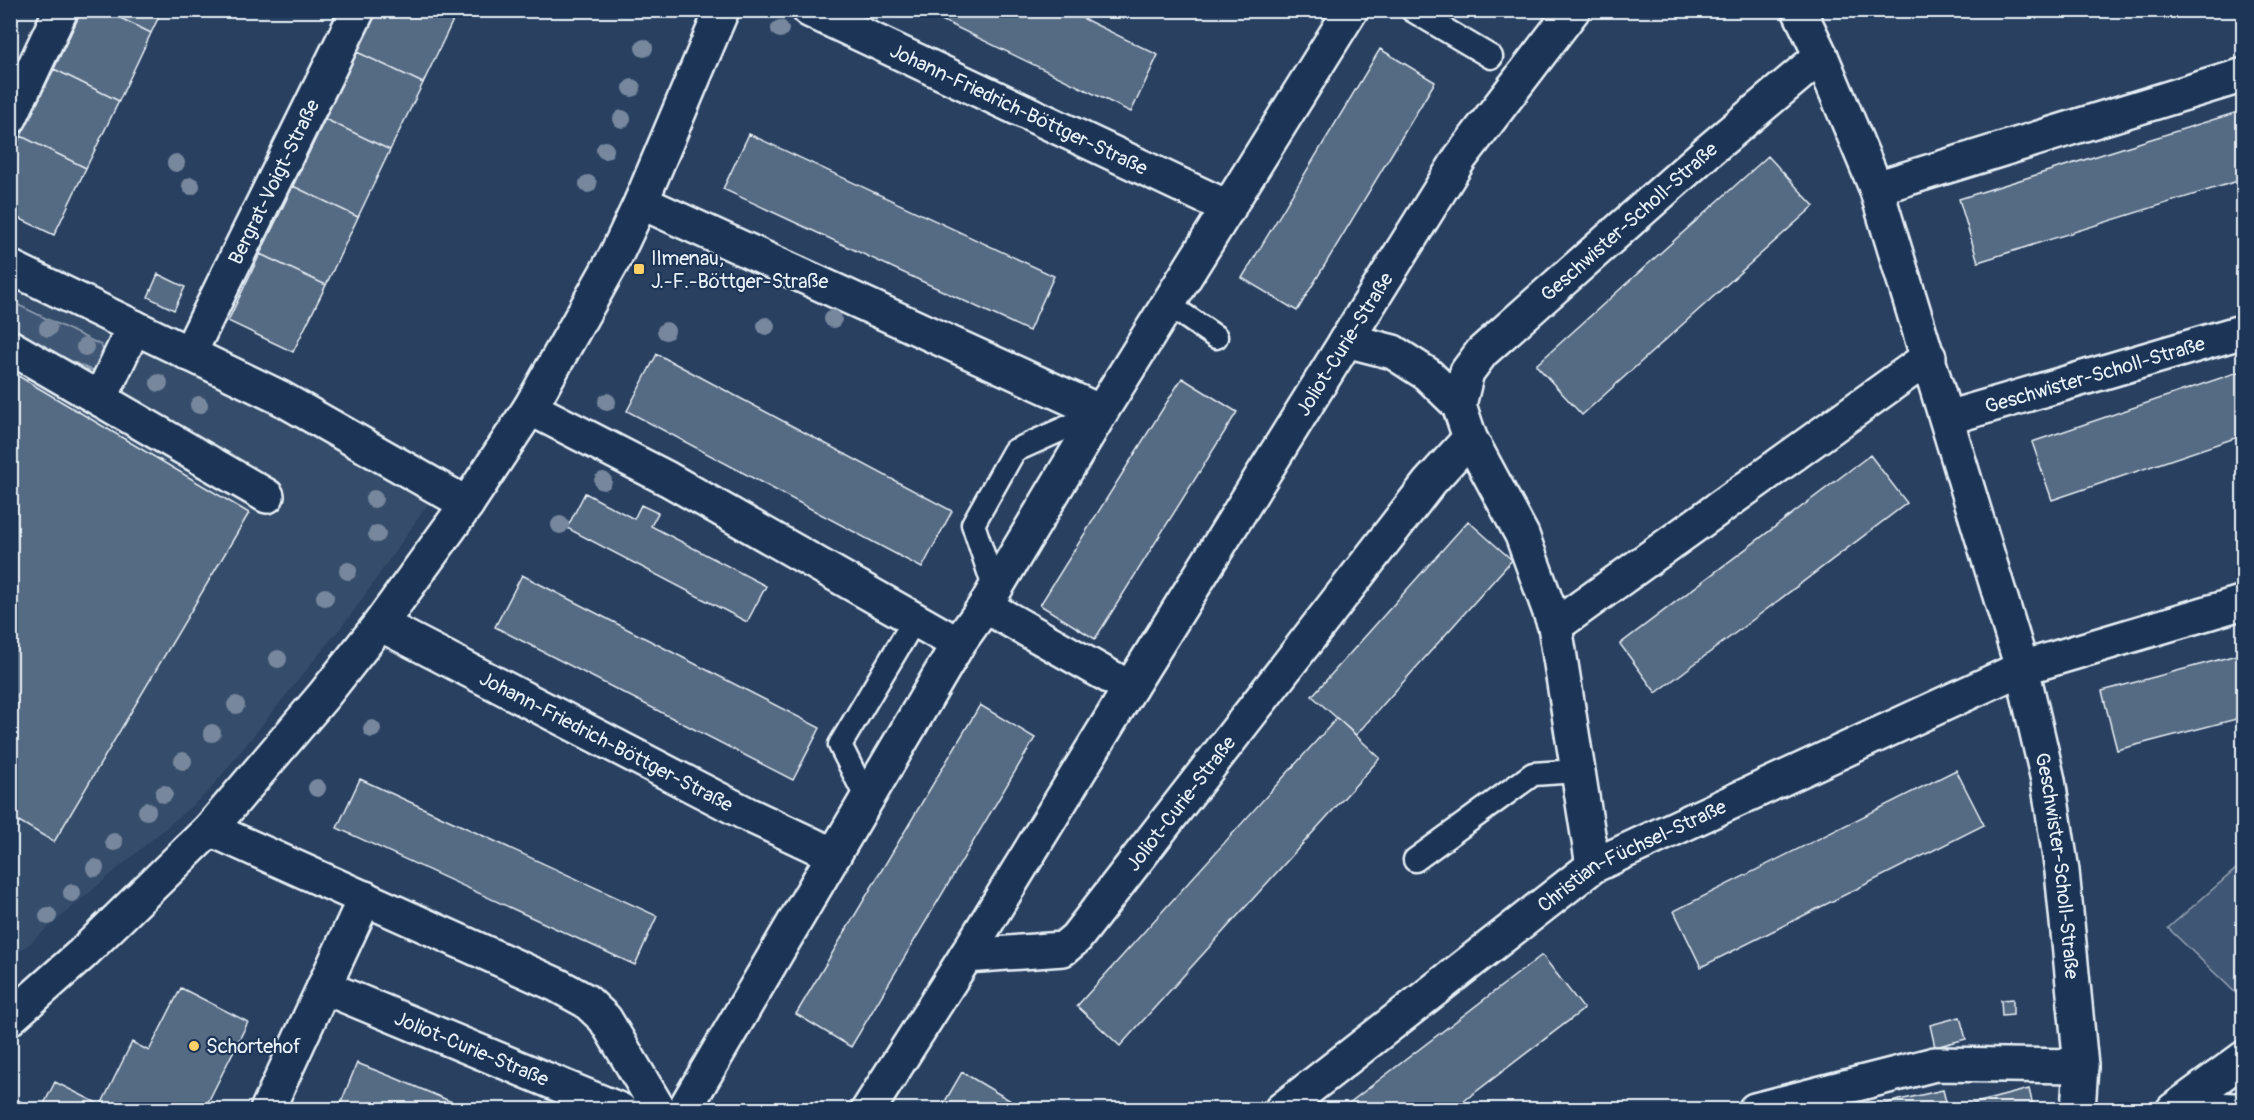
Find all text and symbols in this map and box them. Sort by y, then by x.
street label: Johann-Friedrich-Böttger-Straße [886,38,1152,181]
street label: Bergrat-Voigt-Straße [223,95,325,269]
street label: Geschwister-Scholl-Straße [1536,137,1723,307]
place label: Ilmenau, J.-F.-Böttger-Straße [651,246,828,294]
marker: Ilmenau, J.-F.-Böttger-Straße [632,262,646,276]
street label: Joliot-Curie-Straße [1291,268,1399,421]
street label: Geschwister-Scholl-Straße [1982,331,2208,419]
street label: Johann-Friedrich-Böttger-Straße [475,666,737,818]
street label: Joliot-Curie-Straße [1121,731,1241,876]
street label: Geschwister-Scholl-Straße [2029,750,2084,980]
street label: Christian-Füchsel-Straße [1533,794,1730,918]
street label: Joliot-Curie-Straße [391,1006,552,1092]
place label: Schortehof [206,1034,301,1059]
marker: Schortehof [187,1039,201,1053]

